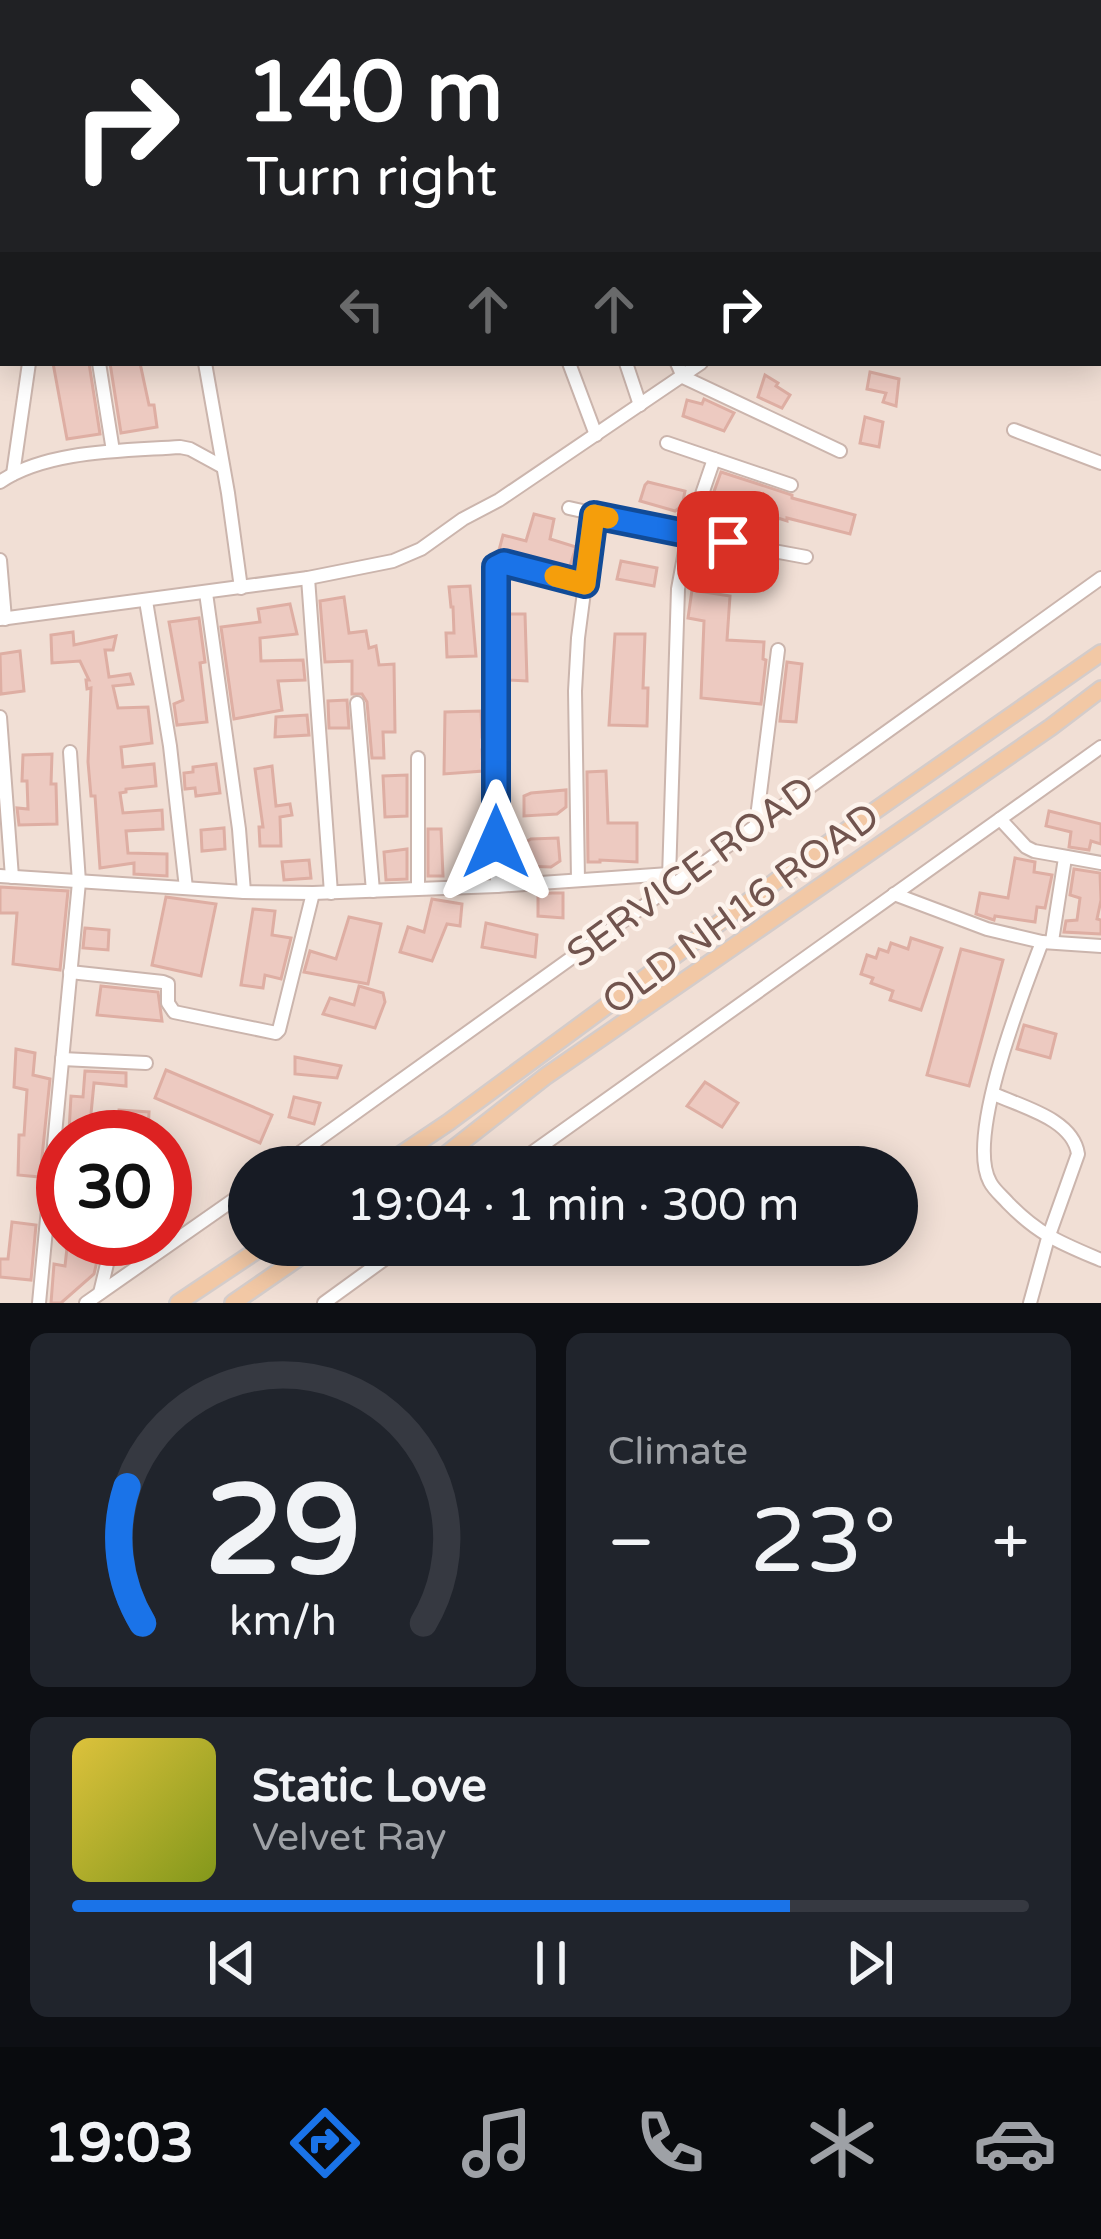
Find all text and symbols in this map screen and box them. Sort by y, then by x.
text: 140 m [246,43,503,144]
icon: right [48,48,204,204]
text: Turn right [246,145,497,210]
icon: left [329,276,395,342]
icon: ahead [455,276,521,342]
icon: ahead [581,276,647,342]
icon: right [707,276,773,342]
pin [677,491,779,593]
icon: arrive [695,509,761,575]
street label: SERVICE ROAD [558,767,824,977]
position arrow [433,779,559,905]
street label: OLD NH16 ROAD [593,793,889,1025]
speed limit sign: 30 [36,1110,192,1266]
text: 19:04 · 1 min · 300 m [347,1179,799,1233]
text: Climate [608,1428,748,1475]
text: 29 [204,1457,361,1608]
text: 23° [750,1488,897,1597]
text: − [608,1503,655,1583]
text: + [992,1503,1029,1583]
text: km/h [229,1596,337,1647]
text: Static Love [252,1760,487,1814]
text: Velvet Ray [252,1814,447,1861]
icon: previous [199,1930,265,1996]
icon: pause [518,1930,584,1996]
icon: next [837,1930,903,1996]
icon: directions [283,2101,367,2185]
icon: music [455,2101,539,2185]
icon: phone [628,2101,712,2185]
icon: climate [800,2101,884,2185]
icon: car [973,2101,1057,2185]
text: 19:03 [44,2111,194,2176]

